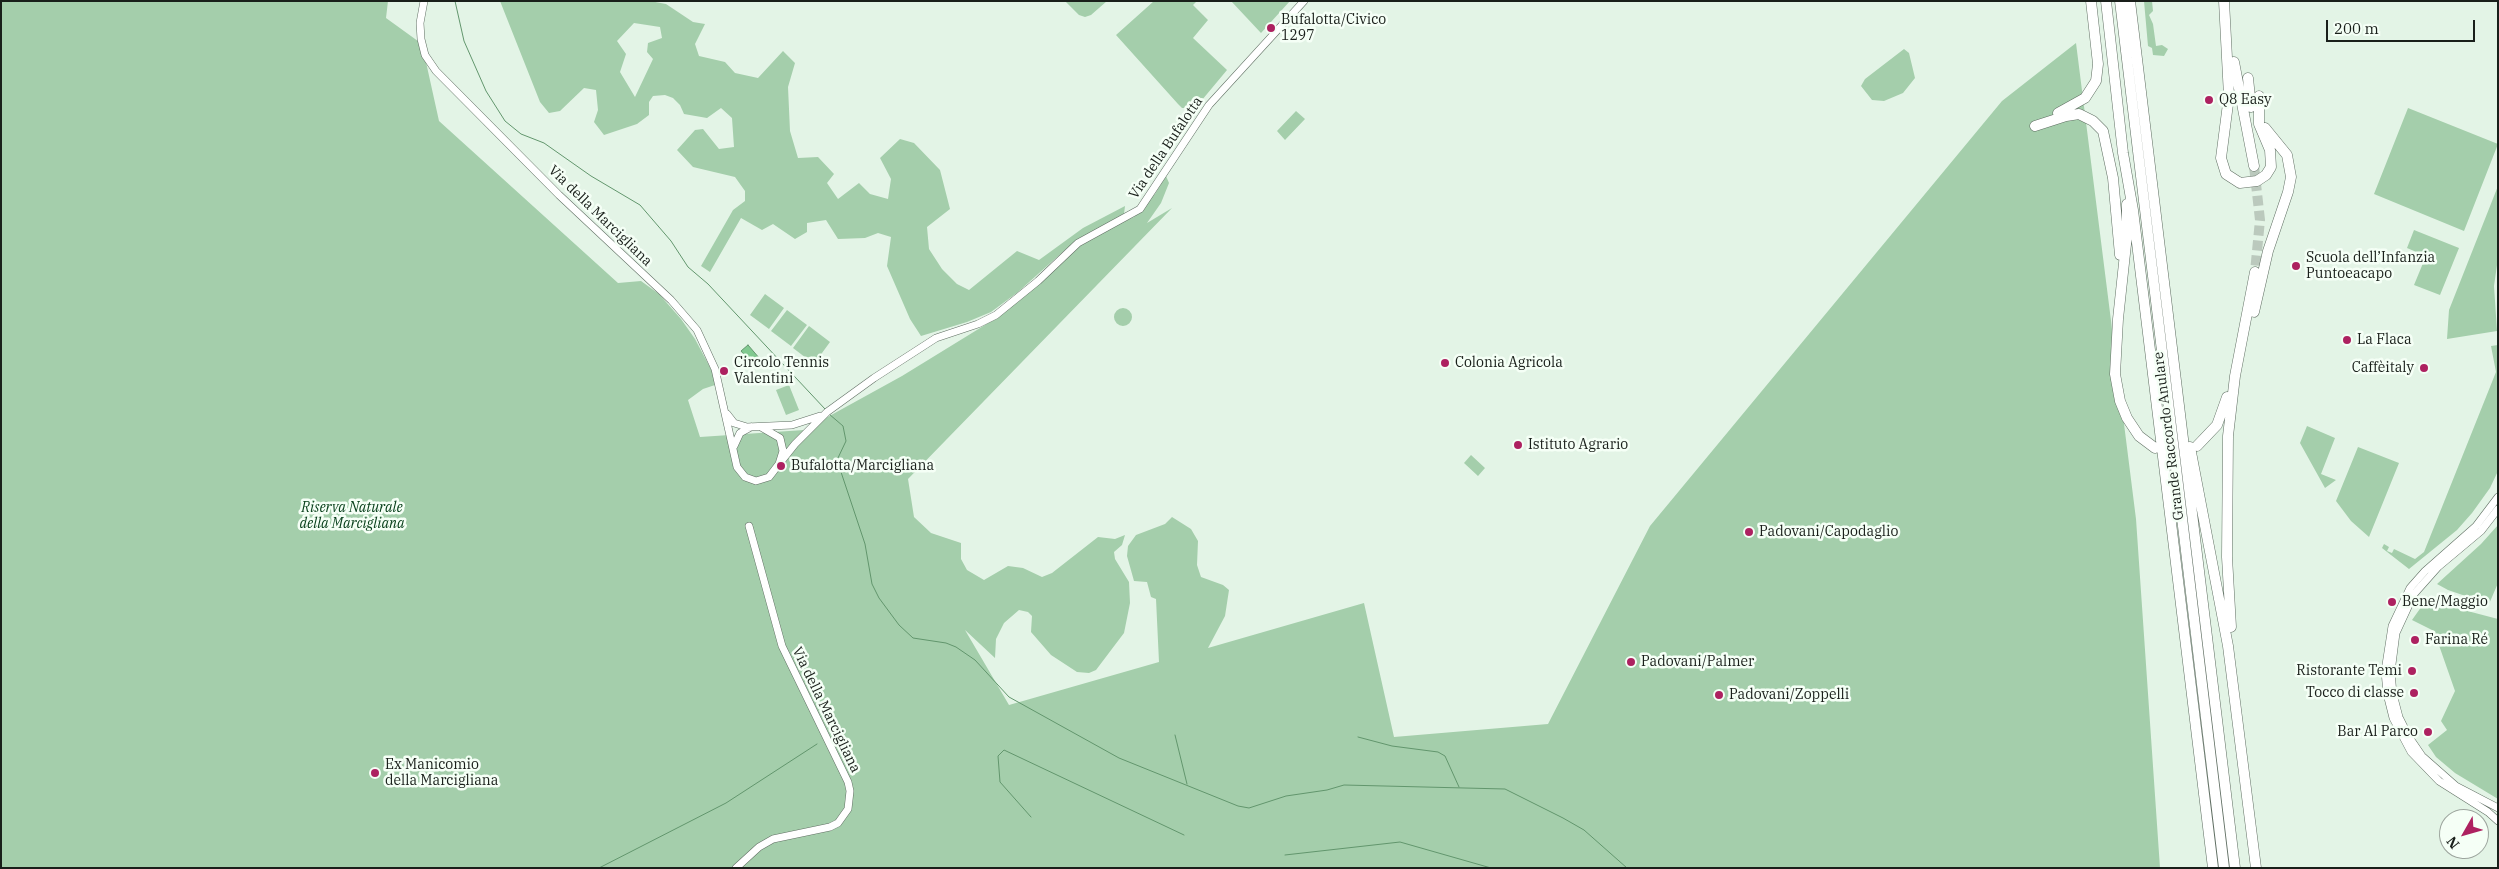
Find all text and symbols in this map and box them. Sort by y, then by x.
scale bar [2329,10,2478,42]
place label: Bufalotta/Civico 1297 [1281,12,1386,44]
text: 200 m [2334,19,2379,38]
marker: Bufalotta/Civico 1297 [1265,22,1277,34]
place label: Q8 Easy [2219,92,2272,108]
street label: Via della Bufalotta [1126,94,1206,202]
marker: Q8 Easy [2203,94,2215,106]
street label: Via della Marcigliana [545,162,655,270]
place label: Scuola dell’Infanzia Puntoeacapo [2306,250,2435,282]
marker: Scuola dell’Infanzia Puntoeacapo [2290,260,2302,272]
place label: La Flaca [2357,332,2412,348]
marker: La Flaca [2341,334,2353,346]
street label: Grande Raccordo Anulare [2150,351,2188,521]
place label: Circolo Tennis Valentini [734,355,829,388]
place label: Colonia Agricola [1455,355,1563,371]
marker: Colonia Agricola [1439,357,1451,369]
place label: Caffèitaly [2352,360,2414,376]
marker: Caffèitaly [2418,362,2430,374]
marker: Circolo Tennis Valentini [718,365,730,377]
place label: Istituto Agrario [1528,437,1628,453]
marker: Istituto Agrario [1512,439,1524,451]
place label: Bufalotta/Marcigliana [791,458,934,474]
marker: Bufalotta/Marcigliana [775,460,787,472]
park label: Riserva Naturale della Marcigliana [299,500,405,532]
place label: Padovani/Capodaglio [1759,524,1898,540]
marker: Padovani/Capodaglio [1743,526,1755,538]
place label: Bene/Maggio [2402,594,2488,610]
marker: Bene/Maggio [2386,596,2398,608]
place label: Farina Ré [2425,632,2488,648]
marker: Farina Ré [2409,634,2421,646]
street label: Via della Marcigliana [788,644,864,776]
place label: Padovani/Palmer [1641,654,1754,670]
marker: Padovani/Palmer [1625,656,1637,668]
place label: Ristorante Temi [2296,663,2402,679]
marker: Ristorante Temi [2406,665,2418,677]
place label: Tocco di classe [2306,685,2404,701]
place label: Padovani/Zoppelli [1729,687,1849,703]
marker: Tocco di classe [2408,687,2420,699]
marker: Padovani/Zoppelli [1713,689,1725,701]
place label: Bar Al Parco [2337,724,2418,740]
marker: Bar Al Parco [2422,726,2434,738]
place label: Ex Manicomio della Marcigliana [385,757,498,790]
marker: Ex Manicomio della Marcigliana [369,767,381,779]
north arrow [2439,809,2489,859]
text: N [2442,833,2463,853]

